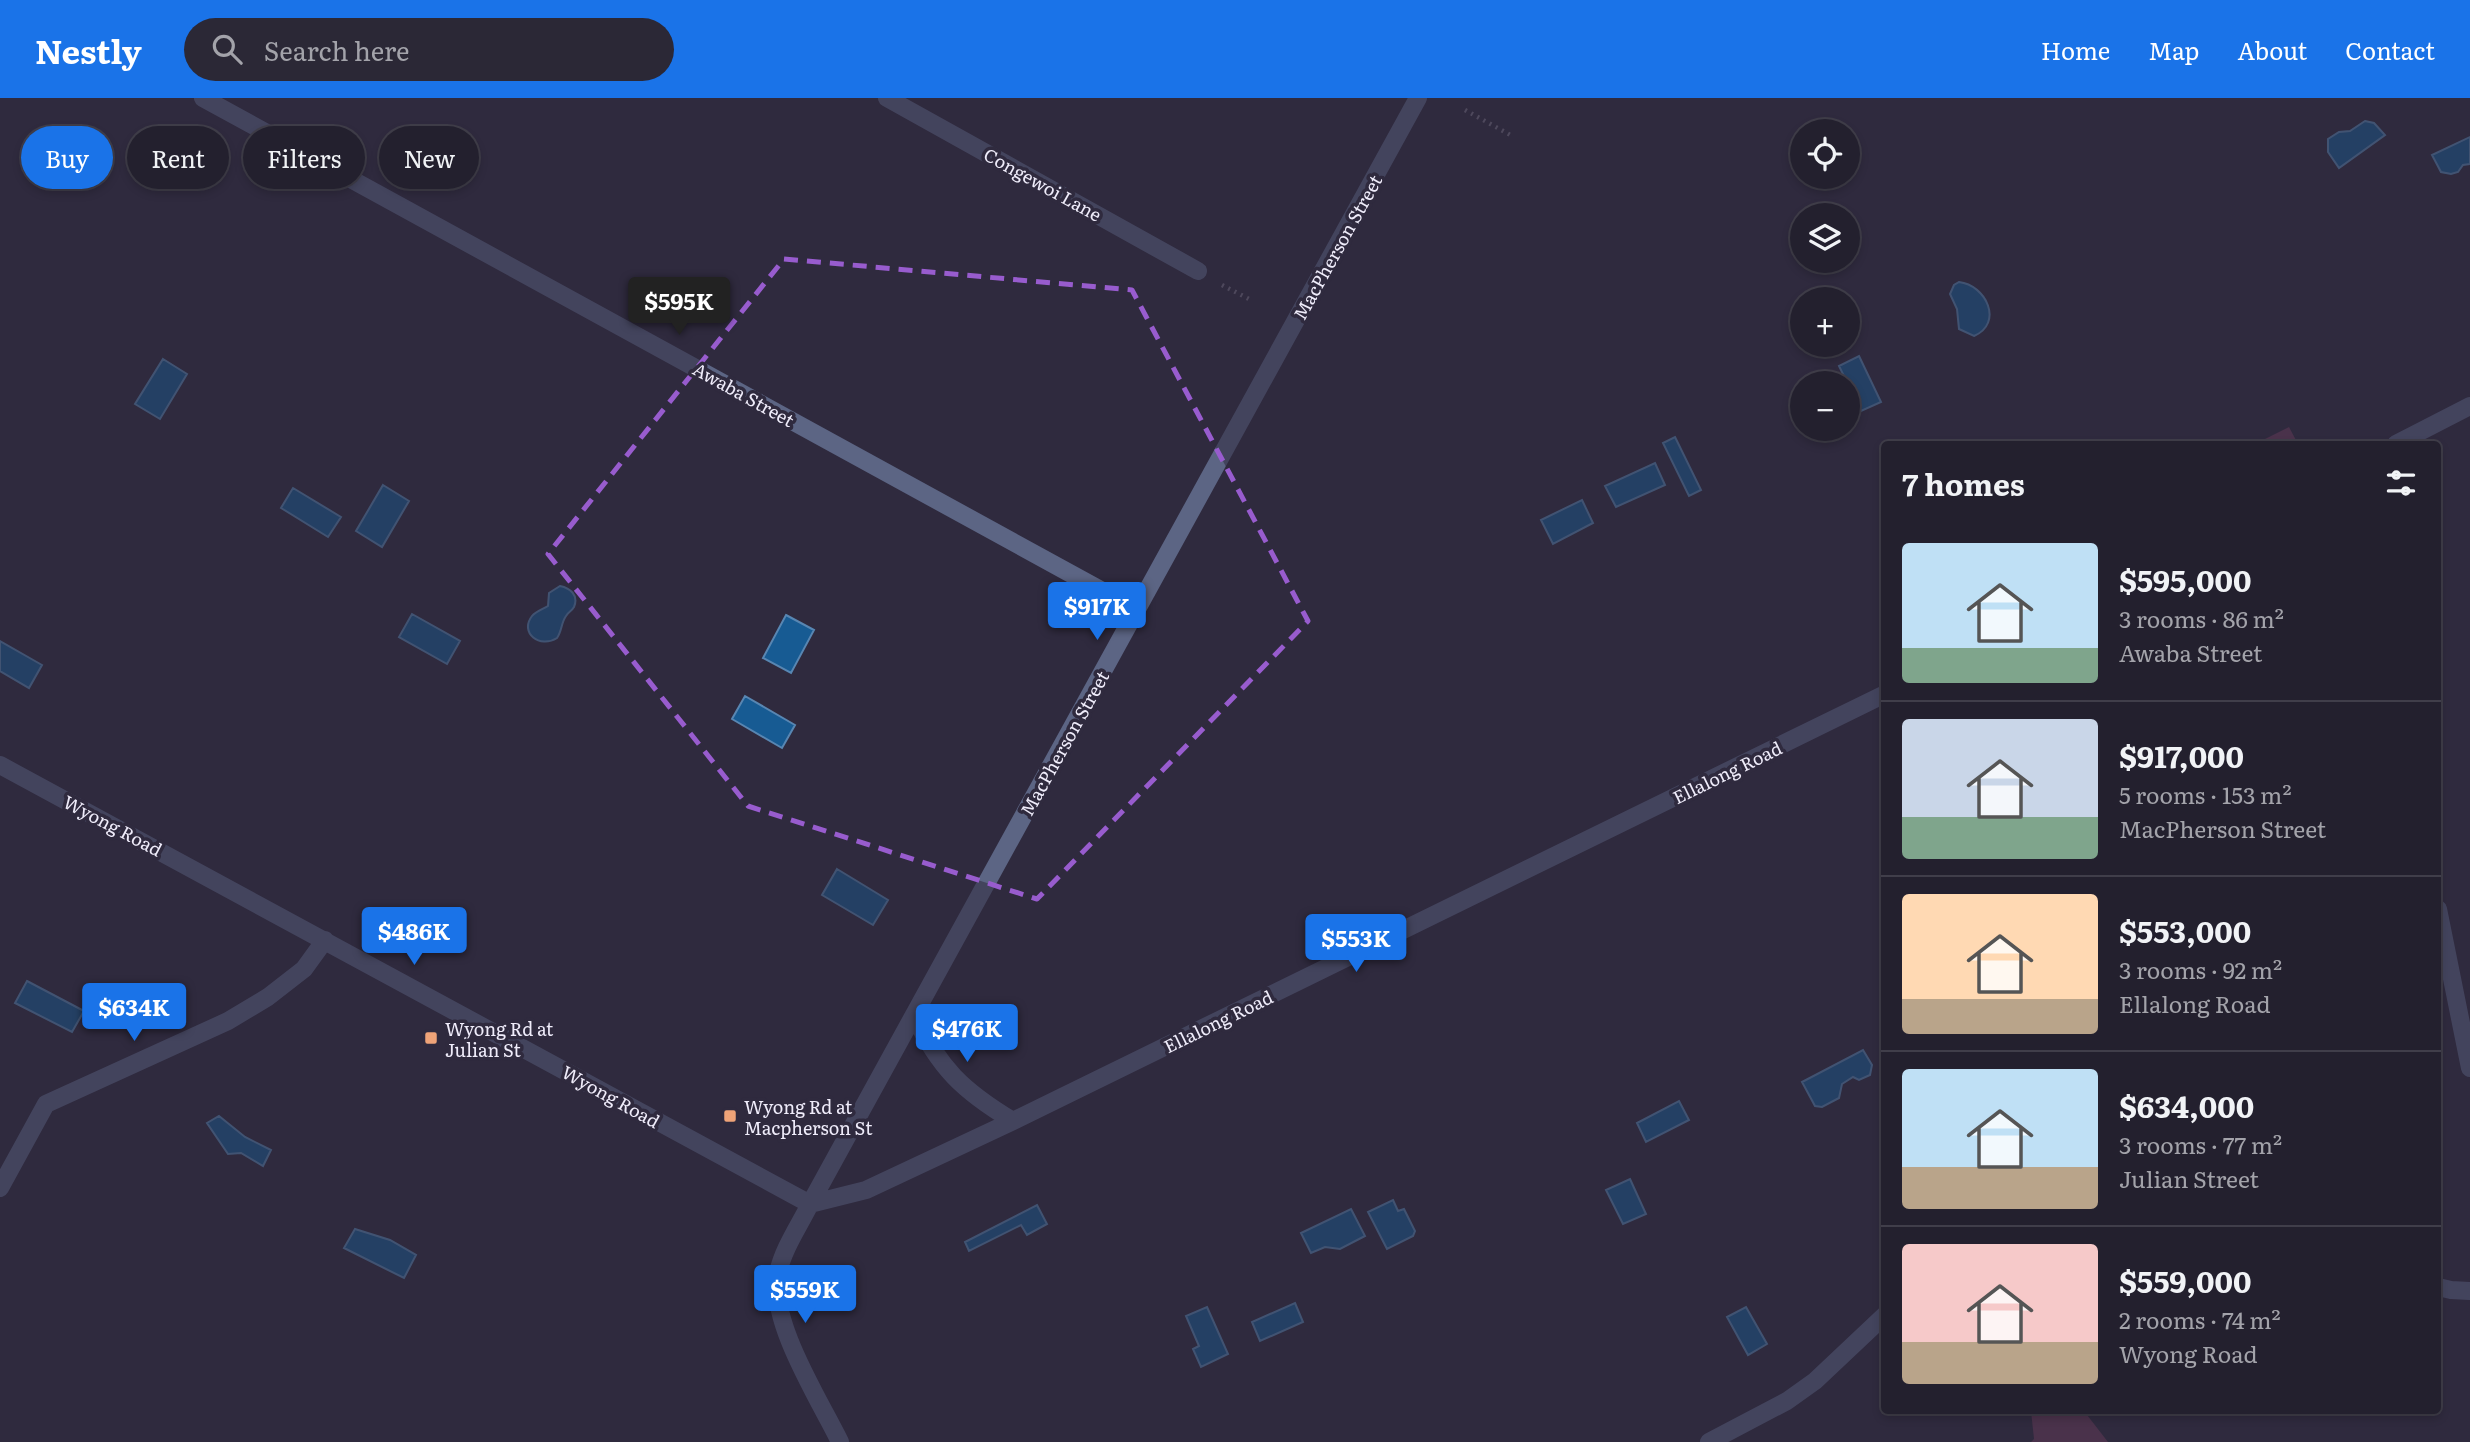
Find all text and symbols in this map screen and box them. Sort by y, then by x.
search box [184,18,674,81]
text: Nestly [35,25,142,74]
icon: search [208,30,246,68]
text: Search here [264,30,410,69]
text: Home [2041,32,2110,67]
text: Map [2148,32,2199,67]
text: About [2237,32,2307,67]
text: Contact [2345,32,2435,67]
map controls [1790,119,1860,441]
button: locate [1790,119,1860,189]
chip: Buy [21,126,113,189]
chip: Rent [127,126,229,189]
chip: Filters [243,126,365,189]
chip: New [379,126,479,189]
street label: Congewoi Lane [979,140,1107,228]
street label: MacPherson Street [1286,169,1388,324]
button: layers [1790,203,1860,273]
pin: $595K [630,278,728,337]
text: $595K [644,283,714,317]
button: + [1790,287,1860,357]
street label: Awaba Street [688,355,800,433]
button: − [1790,371,1860,441]
text: 7 homes [1902,461,2025,505]
icon: filters [2382,464,2420,502]
text: $595,000 [2119,557,2251,601]
icon: home [1958,571,2042,655]
pin: $917K [1048,582,1146,642]
text: $917K [1064,588,1130,622]
text: 3 rooms · 86 m² [2119,601,2284,635]
text: Awaba Street [2119,635,2262,669]
street label: MacPherson Street [1013,665,1115,820]
text: $917,000 [2119,733,2244,777]
street label: Ellalong Road [1668,734,1786,810]
icon: home [1958,747,2042,831]
text: 5 rooms · 153 m² [2119,777,2292,811]
street label: Wyong Road [59,788,167,862]
text: MacPherson Street [2119,811,2326,845]
pin: $486K [365,908,463,967]
text: $553,000 [2119,908,2251,952]
text: $486K [378,913,450,947]
pin: $553K [1307,914,1405,974]
text: $553K [1321,920,1391,954]
icon: home [1958,922,2042,1006]
text: 3 rooms · 92 m² [2119,952,2282,986]
street label: Ellalong Road [1159,983,1277,1059]
pin: $634K [85,984,183,1043]
text: Ellalong Road [2119,986,2271,1020]
text: $634K [98,989,170,1023]
pin: $476K [918,1004,1016,1064]
text: $476K [932,1010,1002,1044]
place label: Wyong Rd at Julian St [445,1015,554,1063]
marker: Wyong Rd at Julian St [423,1030,439,1046]
street label: Wyong Road [557,1058,665,1134]
text: $634,000 [2119,1083,2254,1127]
place label: Wyong Rd at Macpherson St [744,1093,873,1141]
icon: home [1958,1097,2042,1181]
marker: Wyong Rd at Macpherson St [722,1108,738,1124]
text: 3 rooms · 77 m² [2119,1127,2282,1161]
text: Julian Street [2119,1161,2259,1195]
text: $559,000 [2119,1258,2251,1302]
pin: $559K [756,1266,854,1325]
text: $559K [770,1271,840,1305]
icon: home [1958,1272,2042,1356]
text: 2 rooms · 74 m² [2119,1302,2281,1336]
text: Wyong Road [2119,1336,2258,1370]

